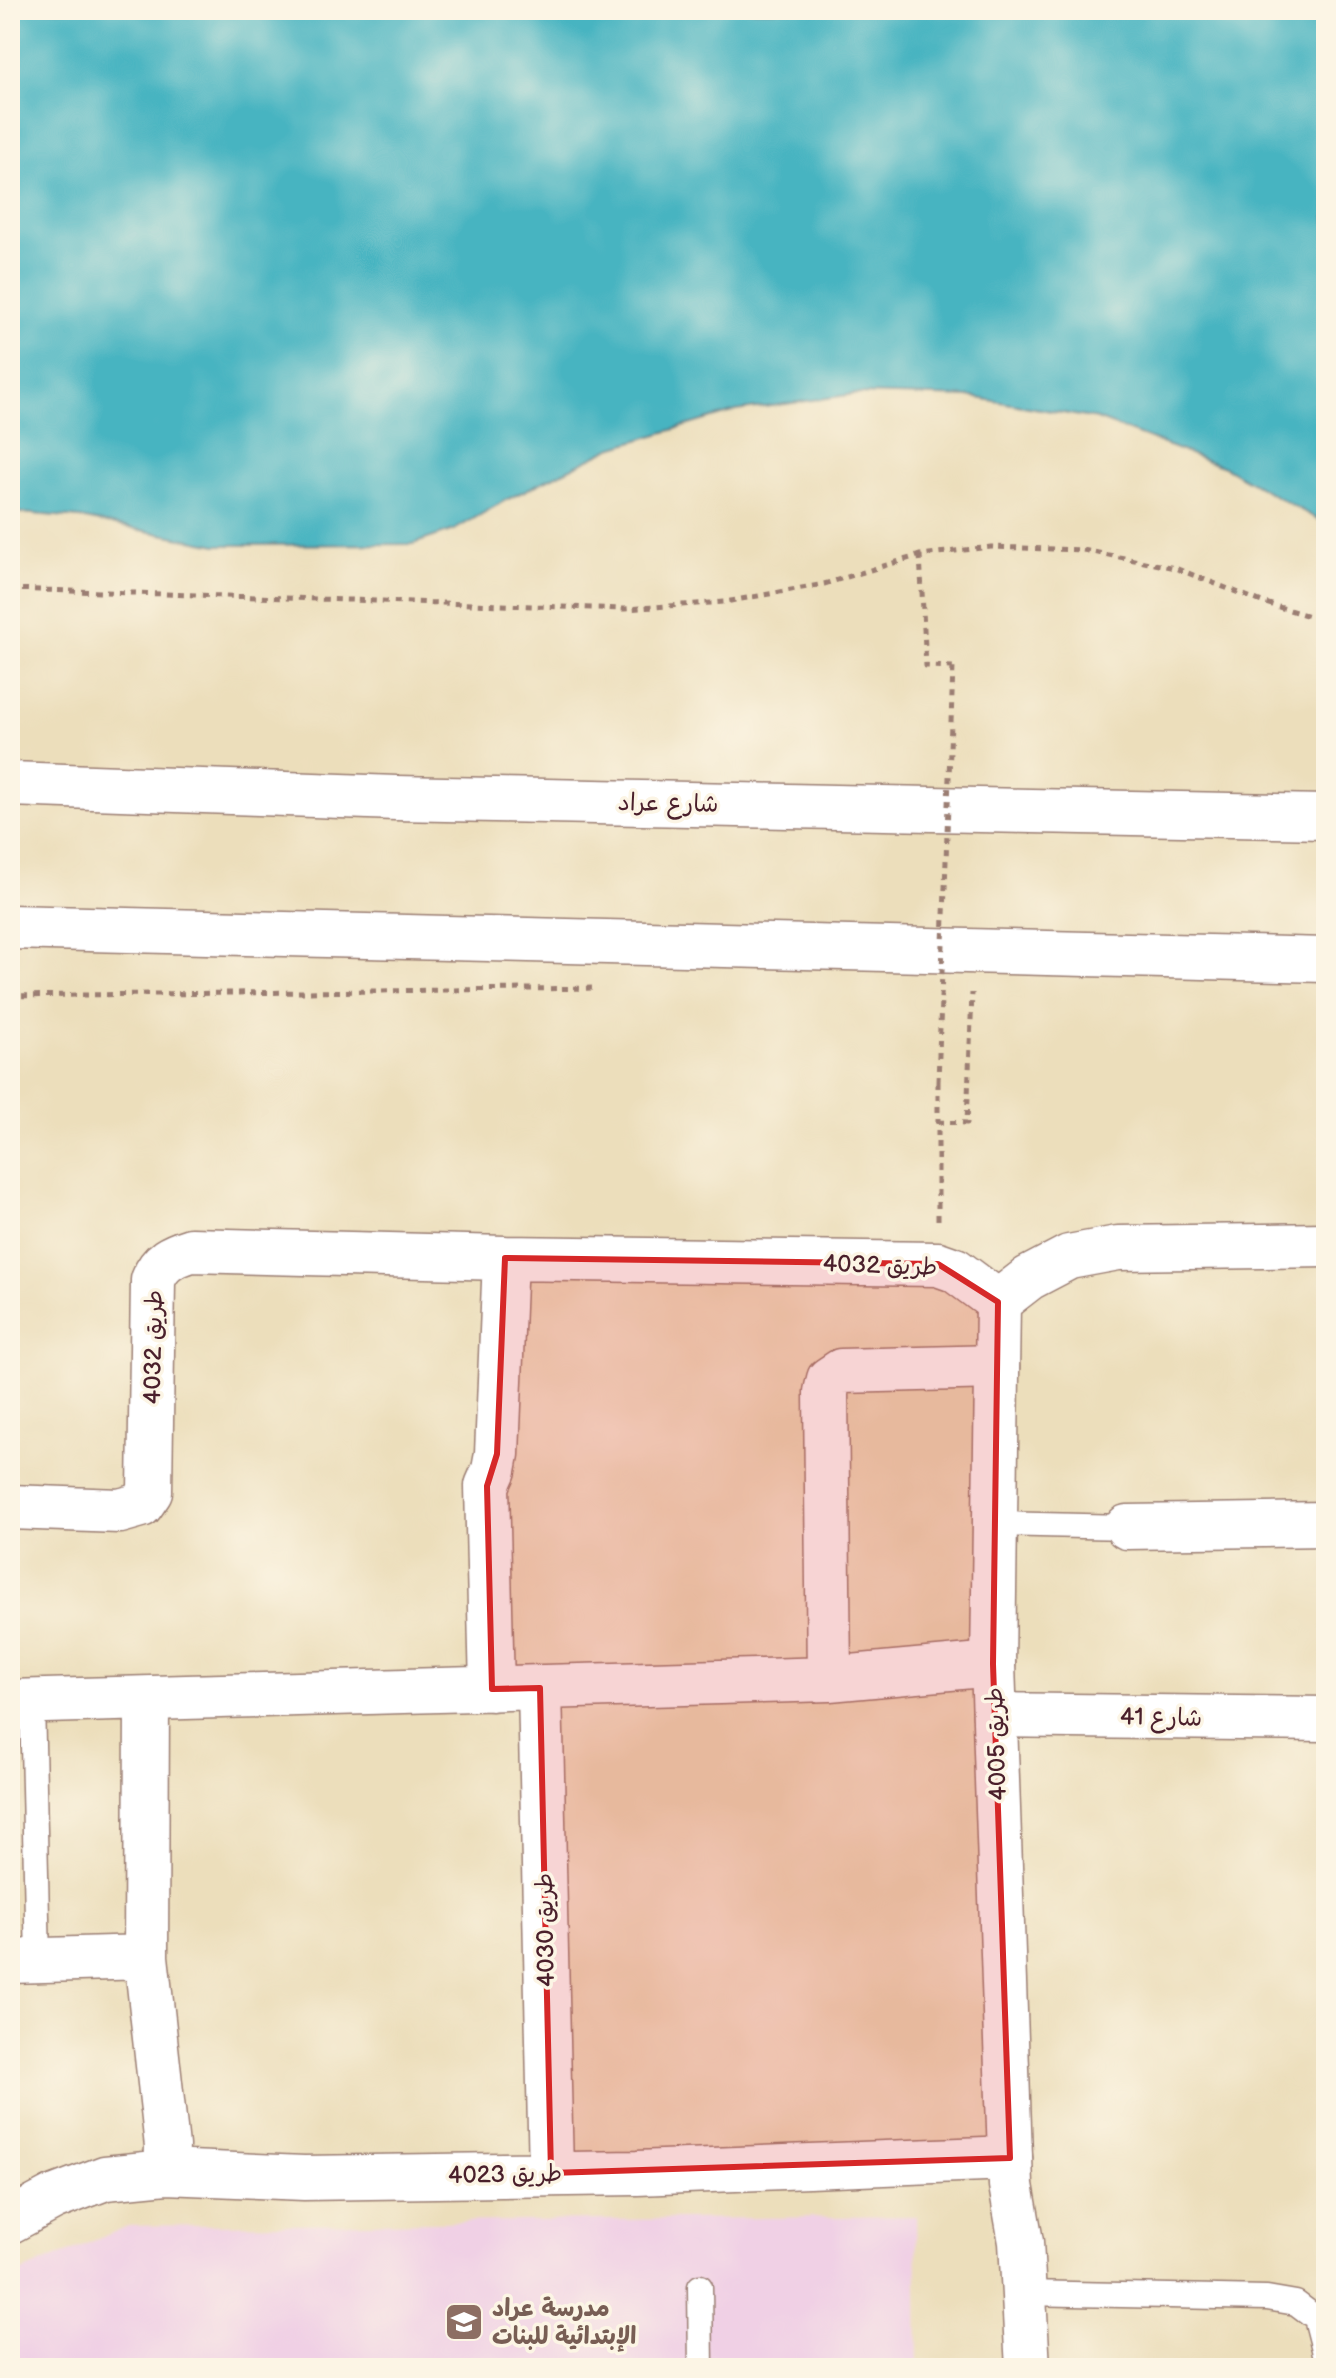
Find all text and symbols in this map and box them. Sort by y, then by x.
street label: شارع عراد [617,788,719,821]
street label: طريق 4032 [822,1249,938,1282]
street label: طريق 4032 [138,1289,169,1405]
street label: طريق 4005 [980,1687,1013,1801]
street label: شارع 41 [1120,1702,1202,1735]
street label: طريق 4030 [530,1872,561,1987]
street label: طريق 4023 [448,2159,562,2190]
place label: مدرسة عراد الإبتدائية للبنات [492,2294,636,2352]
school or university icon: مدرسة عراد الإبتدائية للبنات [443,2301,485,2343]

